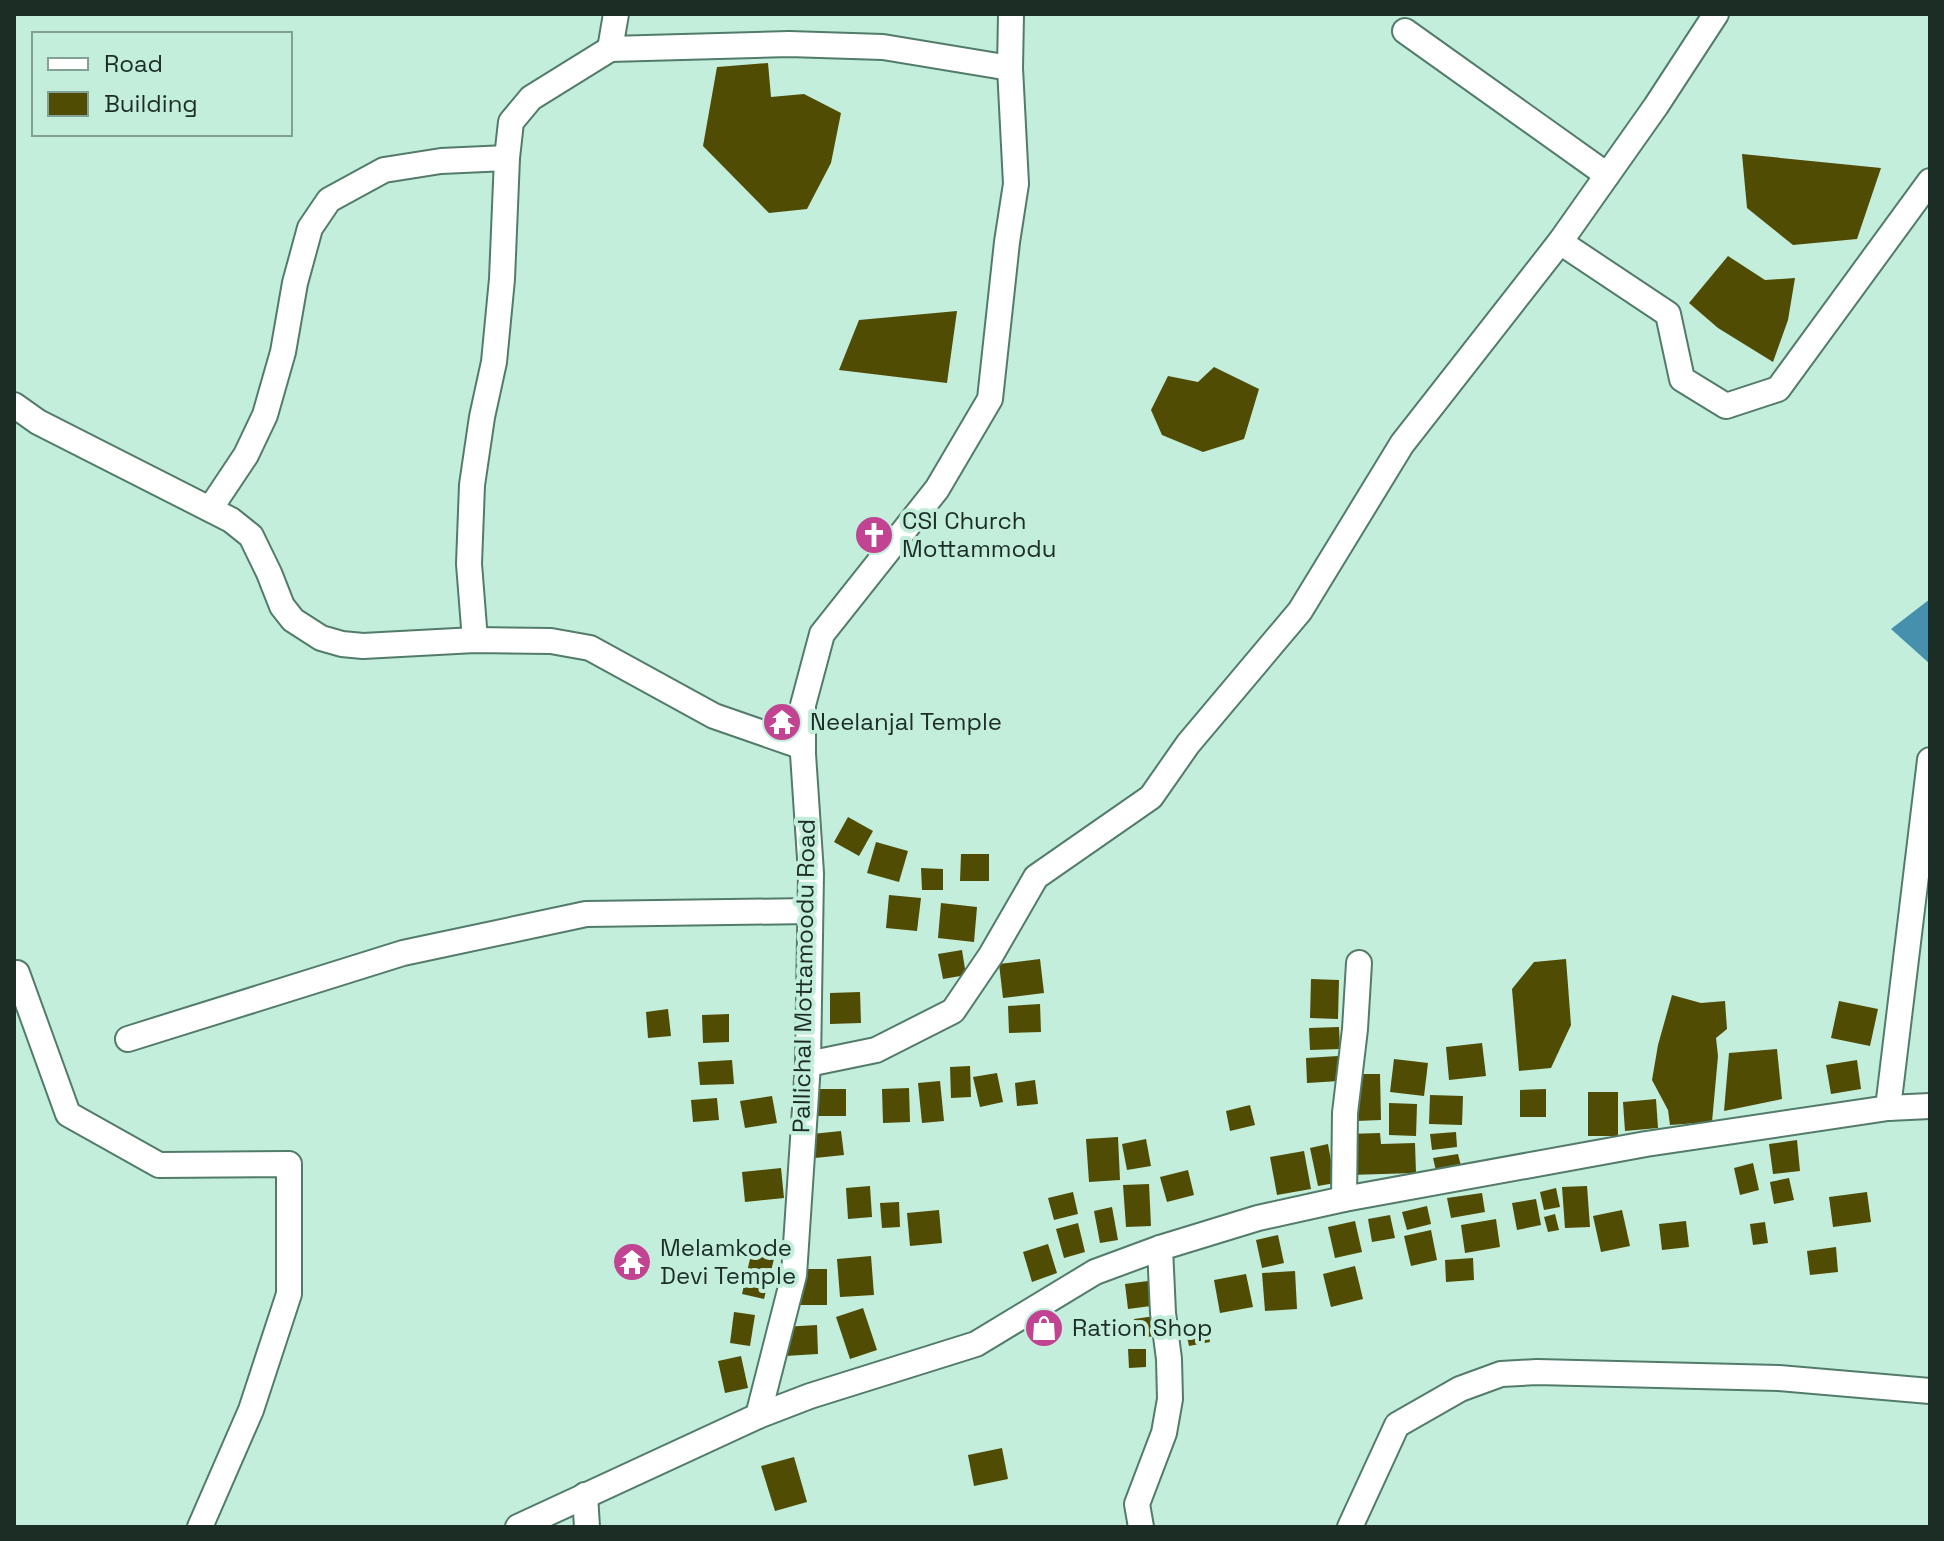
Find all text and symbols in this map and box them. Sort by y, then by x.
legend [32,32,292,136]
text: Road [104,48,163,79]
text: Building [104,88,198,119]
place label: CSI Church Mottammodu [902,505,1056,564]
church icon: CSI Church Mottammodu [853,514,895,556]
temple icon: Neelanjal Temple [761,701,803,743]
place label: Neelanjal Temple [810,706,1002,737]
street label: Pallichal Mottamoodu Road [785,819,822,1133]
place label: Melamkode Devi Temple [660,1232,796,1291]
temple icon: Melamkode Devi Temple [611,1241,653,1283]
shop icon: Ration Shop [1023,1307,1065,1349]
place label: Ration Shop [1072,1312,1213,1343]

